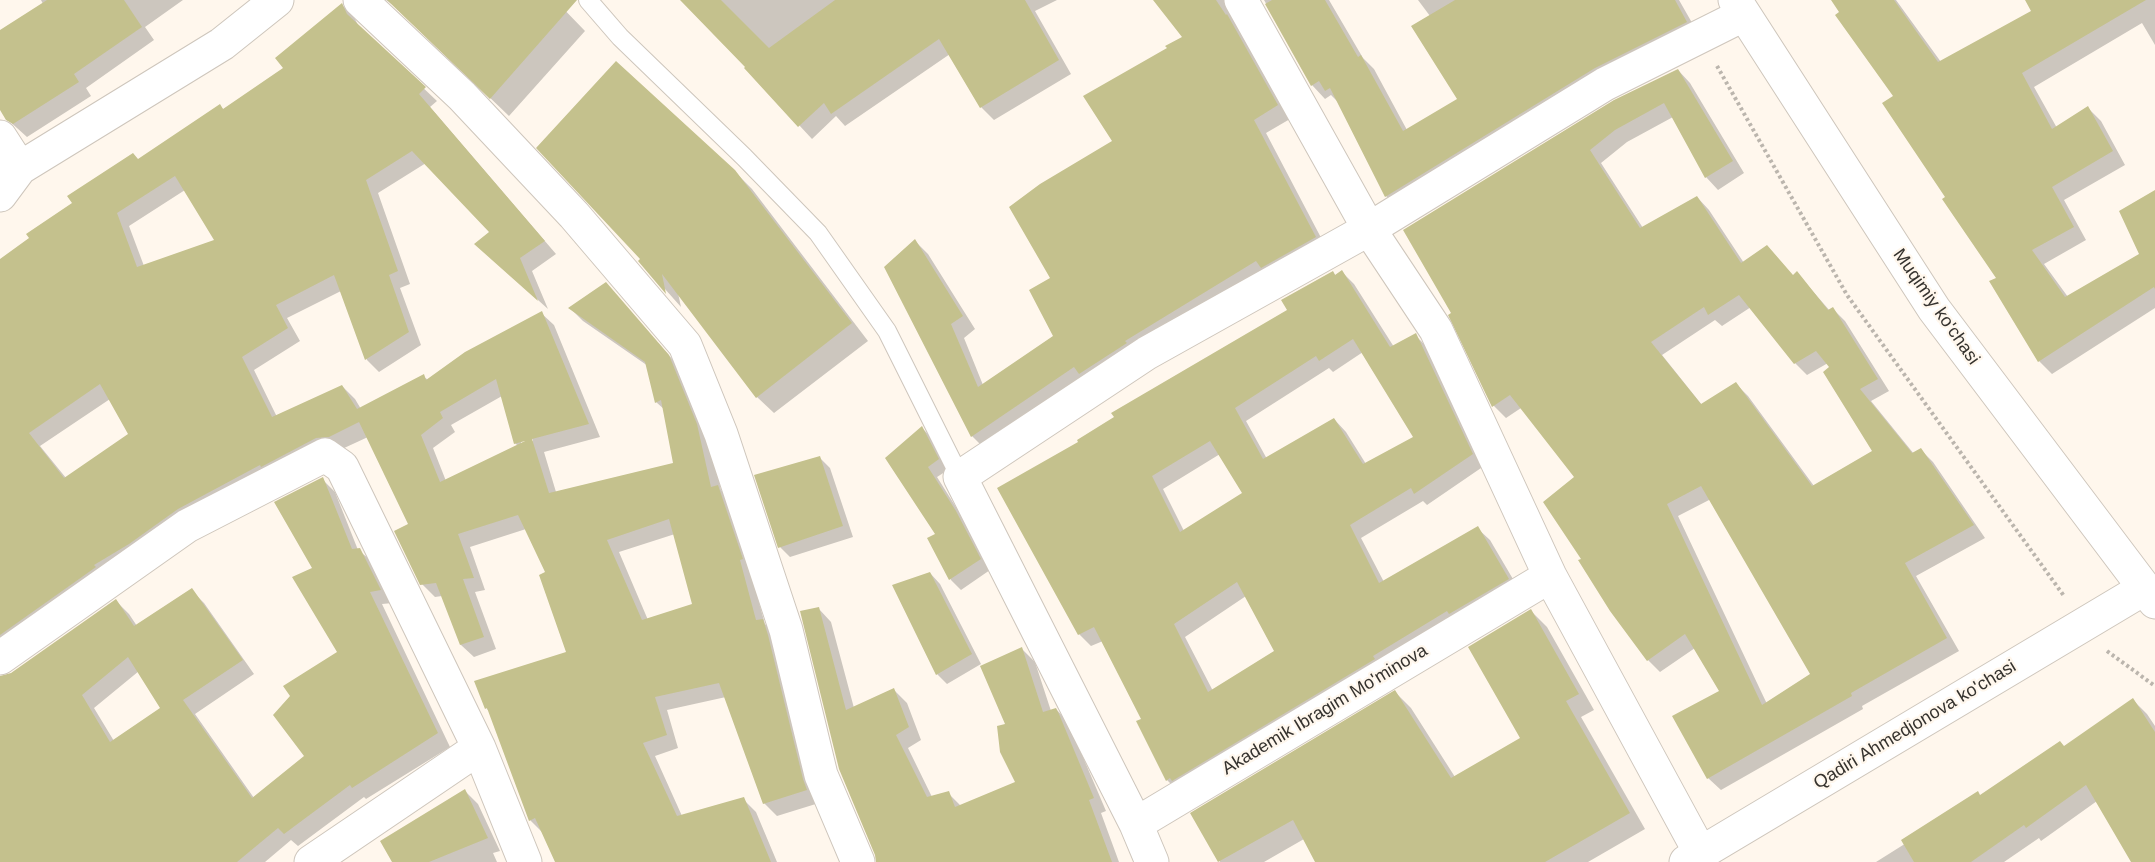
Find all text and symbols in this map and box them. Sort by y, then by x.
street label: Muqimiy ko'chasi [1888,245,1984,369]
street label: Akademik Ibragim Mo'minova [1218,640,1432,780]
street label: Qadiri Ahmedjonova ko'chasi [1810,656,2020,794]

